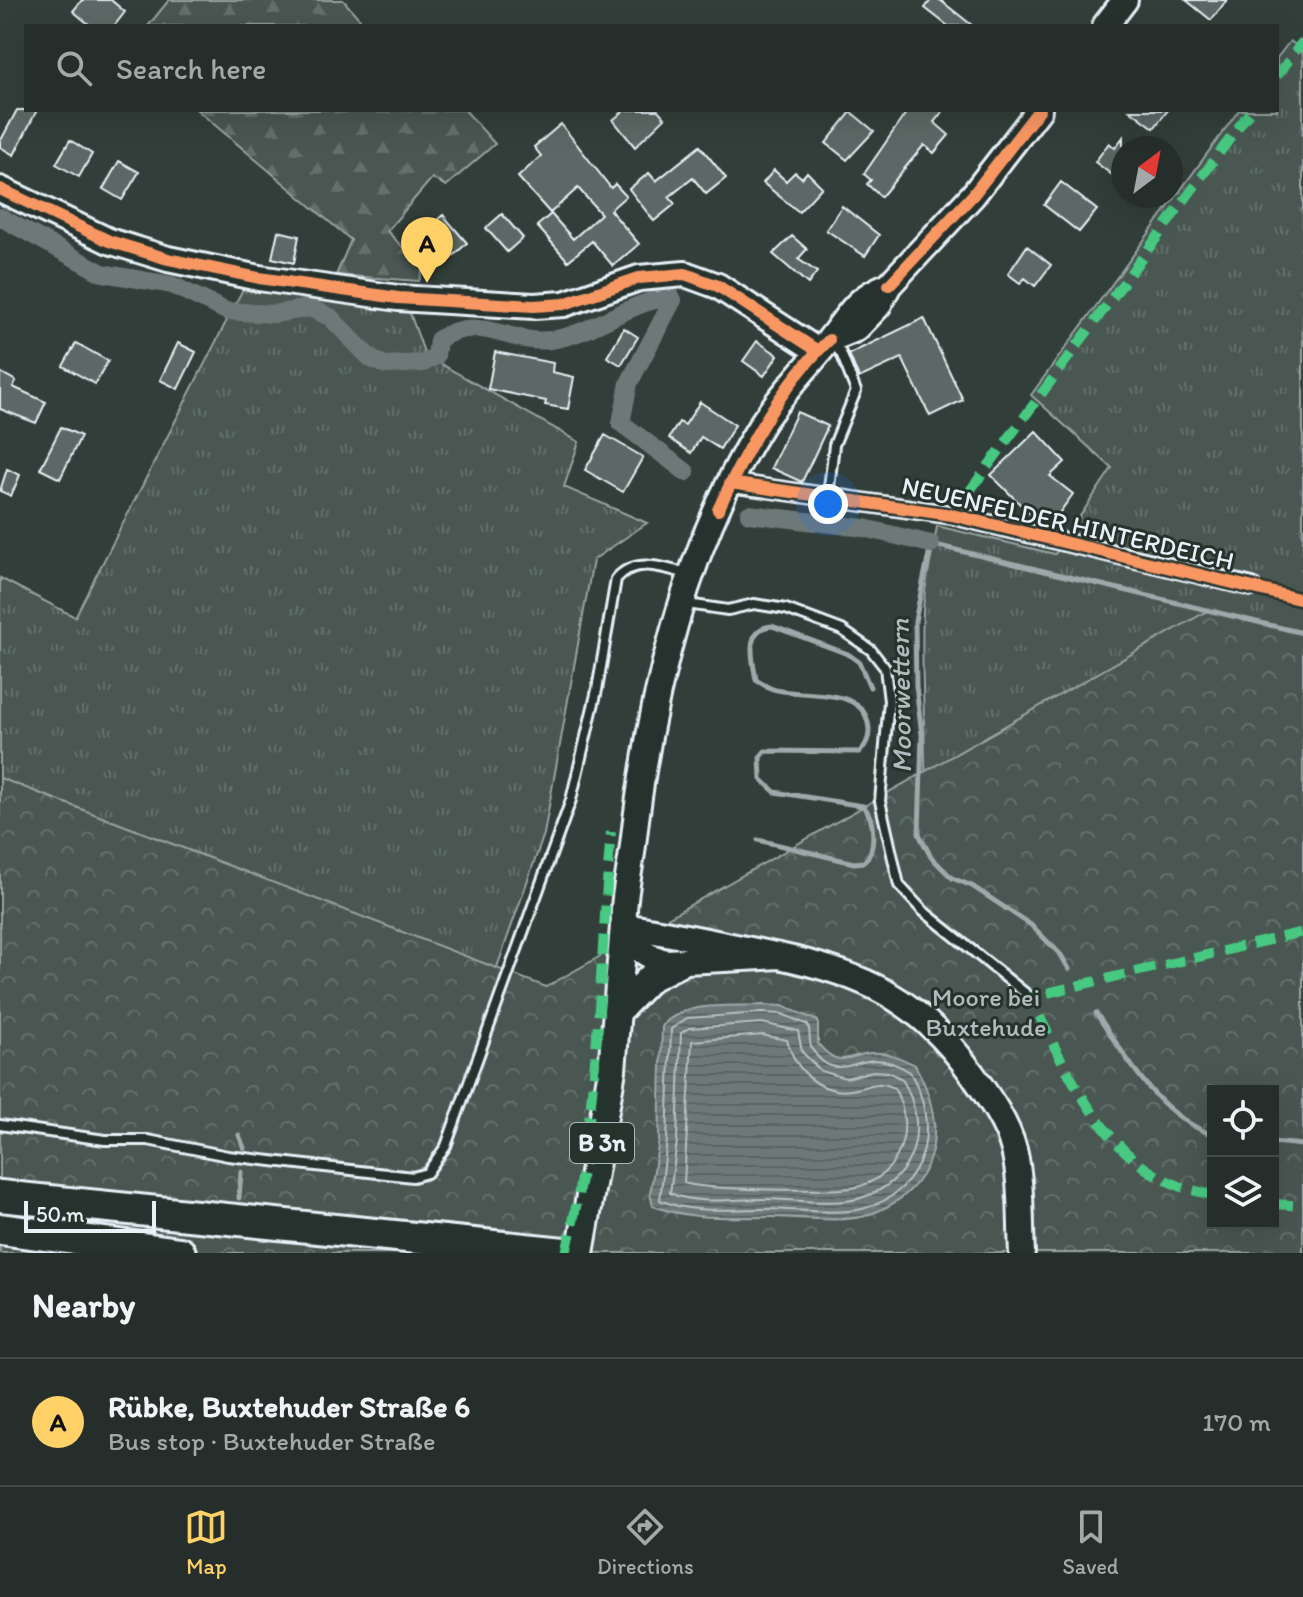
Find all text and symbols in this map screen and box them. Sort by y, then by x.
search box [24,24,1279,112]
icon: search [52,46,96,90]
text: Search here [116,50,266,87]
north arrow [1111,136,1183,208]
pin: A [401,217,453,283]
street label: NEUENFELDER HINTERDEICH [899,469,1237,577]
your location [808,484,848,524]
water label: Moorwettern [882,618,918,774]
park label: Moore bei Buxtehude [925,981,1047,1043]
map controls [1207,1085,1279,1229]
button: locate [1207,1085,1279,1157]
road number: B 3n [570,1123,634,1163]
button: layers [1207,1157,1279,1229]
scale bar [24,1197,156,1233]
text: 50 m [36,1201,85,1228]
text: Nearby [32,1285,135,1326]
text: Rübke, Buxtehuder Straße 6 [108,1388,470,1425]
text: A [50,1406,66,1438]
text: 170 m [1202,1406,1271,1438]
text: Bus stop · Buxtehuder Straße [108,1425,436,1457]
tab: Map [184,1505,228,1580]
tab: Directions [597,1505,694,1580]
tab: Saved [1062,1505,1119,1580]

